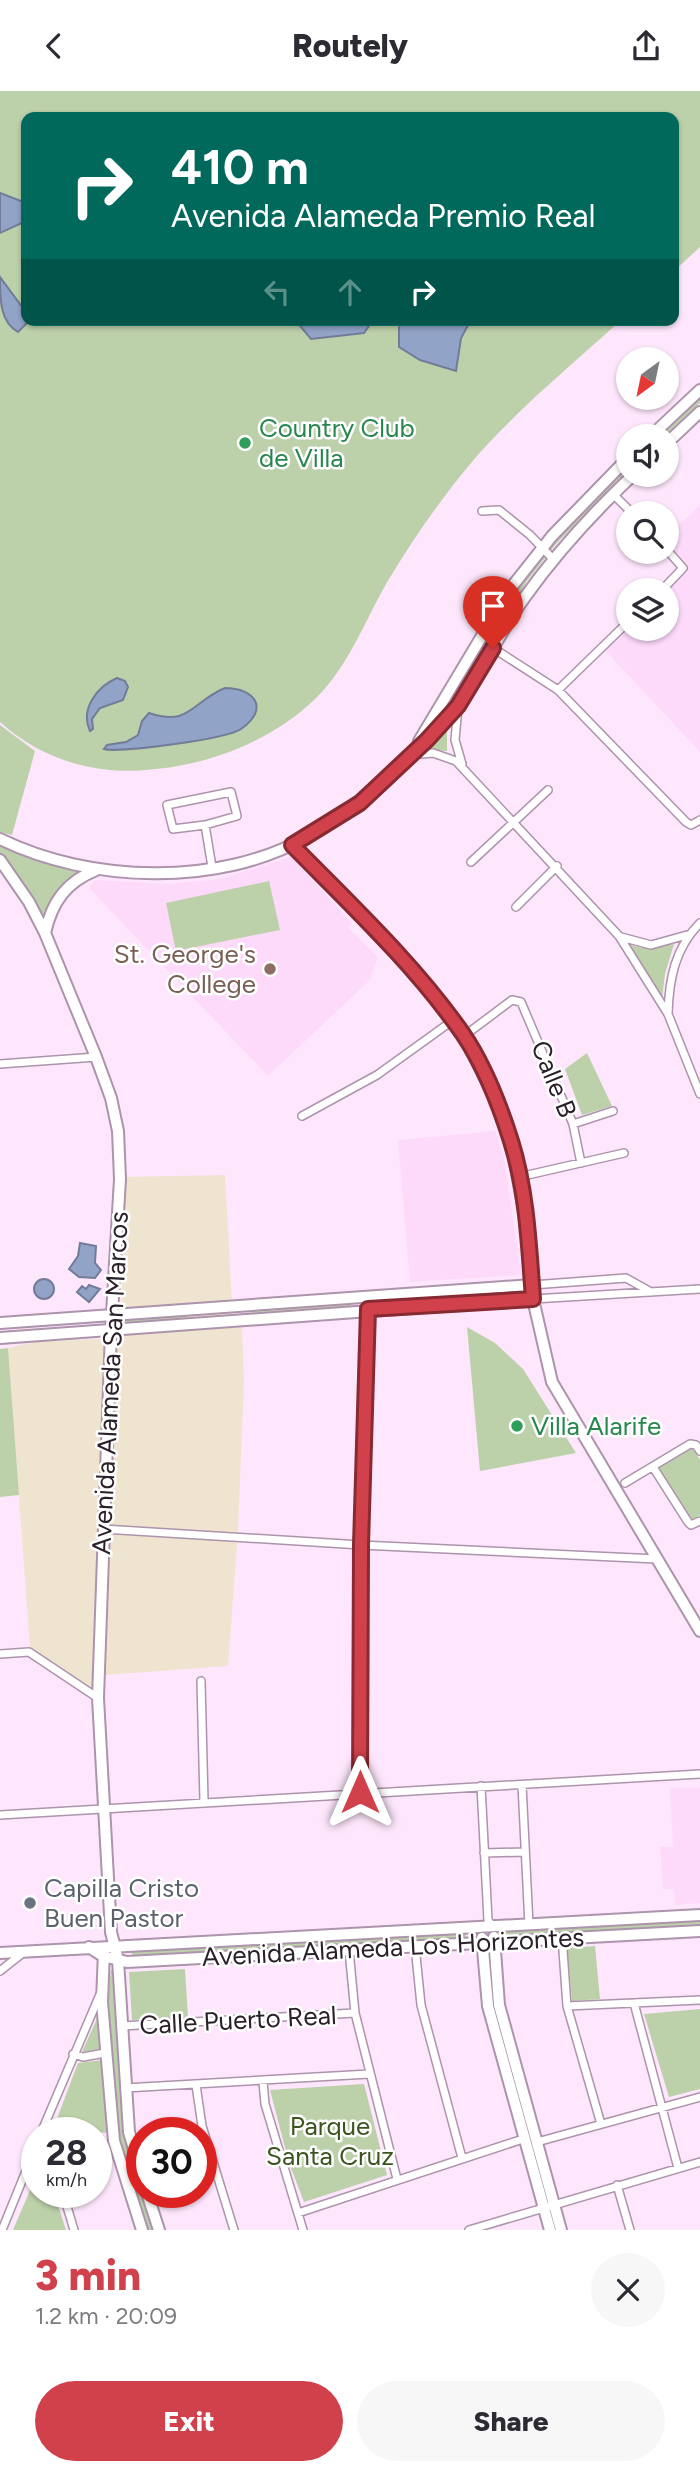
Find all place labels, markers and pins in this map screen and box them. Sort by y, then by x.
place label: Country Club de Villa [259,412,415,474]
marker: Country Club de Villa [237,435,253,451]
pin [463,576,523,648]
place label: St. George's College [114,938,256,1000]
marker: St. George's College [262,961,278,977]
place label: Villa Alarife [531,1410,661,1442]
marker: Villa Alarife [509,1418,525,1434]
place label: Capilla Cristo Buen Pastor [44,1872,199,1934]
marker: Capilla Cristo Buen Pastor [22,1895,38,1911]

